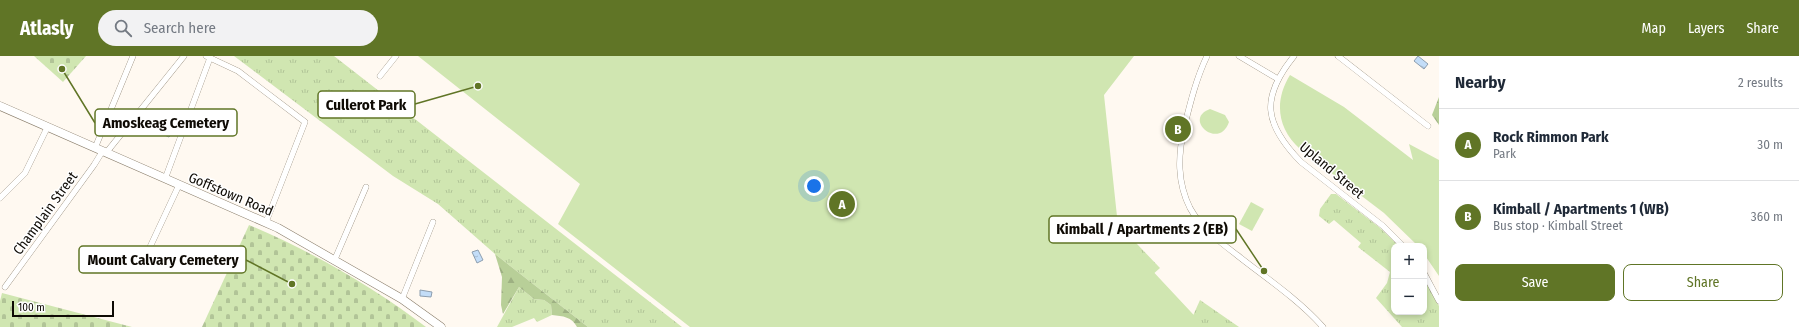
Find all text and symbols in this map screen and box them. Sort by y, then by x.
search box [98,10,378,46]
text: Atlasly [20,17,74,40]
icon: search [112,17,134,39]
text: Search here [144,19,216,37]
text: Map [1642,20,1666,37]
text: Layers [1688,20,1724,37]
text: Share [1746,20,1779,37]
text: Nearby [1455,72,1506,93]
text: 2 results [1738,75,1783,90]
callout: Cullerot Park [318,91,415,118]
text: Cullerot Park [326,96,407,114]
callout: Amoskeag Cemetery [95,109,237,136]
text: Amoskeag Cemetery [102,114,230,132]
pin: B [1165,114,1191,144]
text: Rock Rimmon Park [1493,128,1609,146]
text: A [1464,137,1472,152]
text: 30 m [1757,137,1783,152]
street label: Upland Street [1296,139,1368,202]
text: Park [1493,146,1516,161]
street label: Champlain Street [10,168,81,258]
street label: Goffstown Road [186,169,276,220]
your location [804,176,824,196]
pin: A [829,189,855,219]
text: Kimball / Apartments 1 (WB) [1493,200,1669,218]
text: B [1464,209,1472,224]
text: 360 m [1751,209,1783,224]
callout: Kimball / Apartments 2 (EB) [1049,216,1236,243]
text: Bus stop · Kimball Street [1493,218,1623,233]
text: Kimball / Apartments 2 (EB) [1056,220,1228,238]
map controls [1391,243,1427,315]
button: + [1391,243,1427,279]
callout: Mount Calvary Cemetery [79,246,246,273]
text: Mount Calvary Cemetery [87,251,239,269]
button: Save [1455,264,1615,301]
button: Share [1623,264,1783,301]
button: − [1391,279,1427,315]
scale bar [12,299,114,318]
text: 100 m [18,301,45,314]

